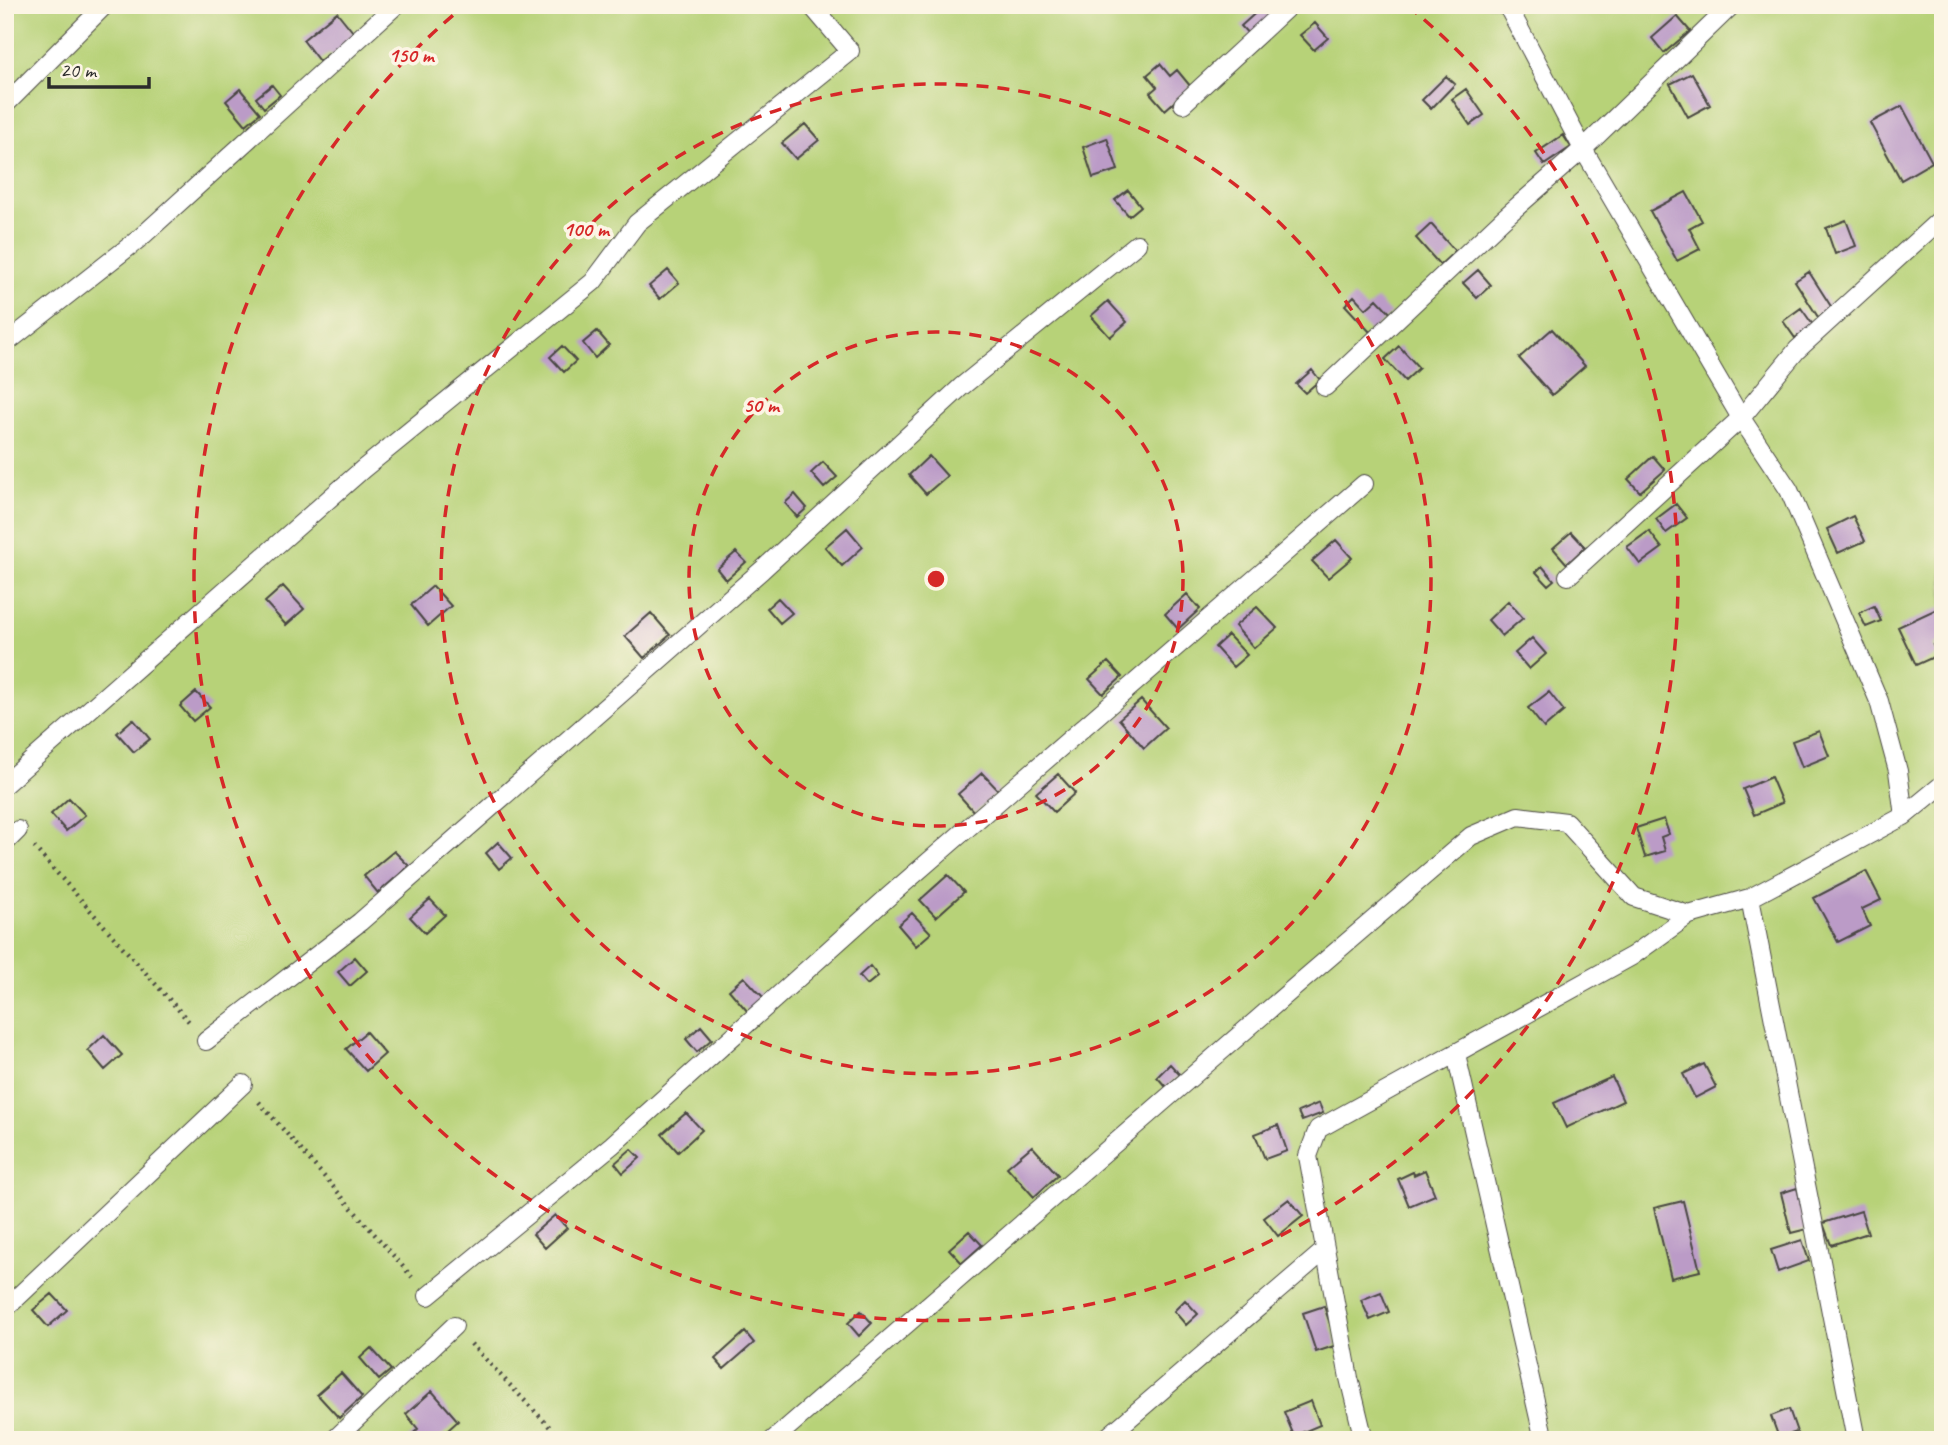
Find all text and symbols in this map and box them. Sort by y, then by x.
text: 150 m [388,42,436,68]
scale bar [49,46,149,90]
text: 20 m [60,57,98,83]
text: 100 m [563,216,611,242]
text: 50 m [743,392,781,418]
centre of rings [924,567,948,591]

